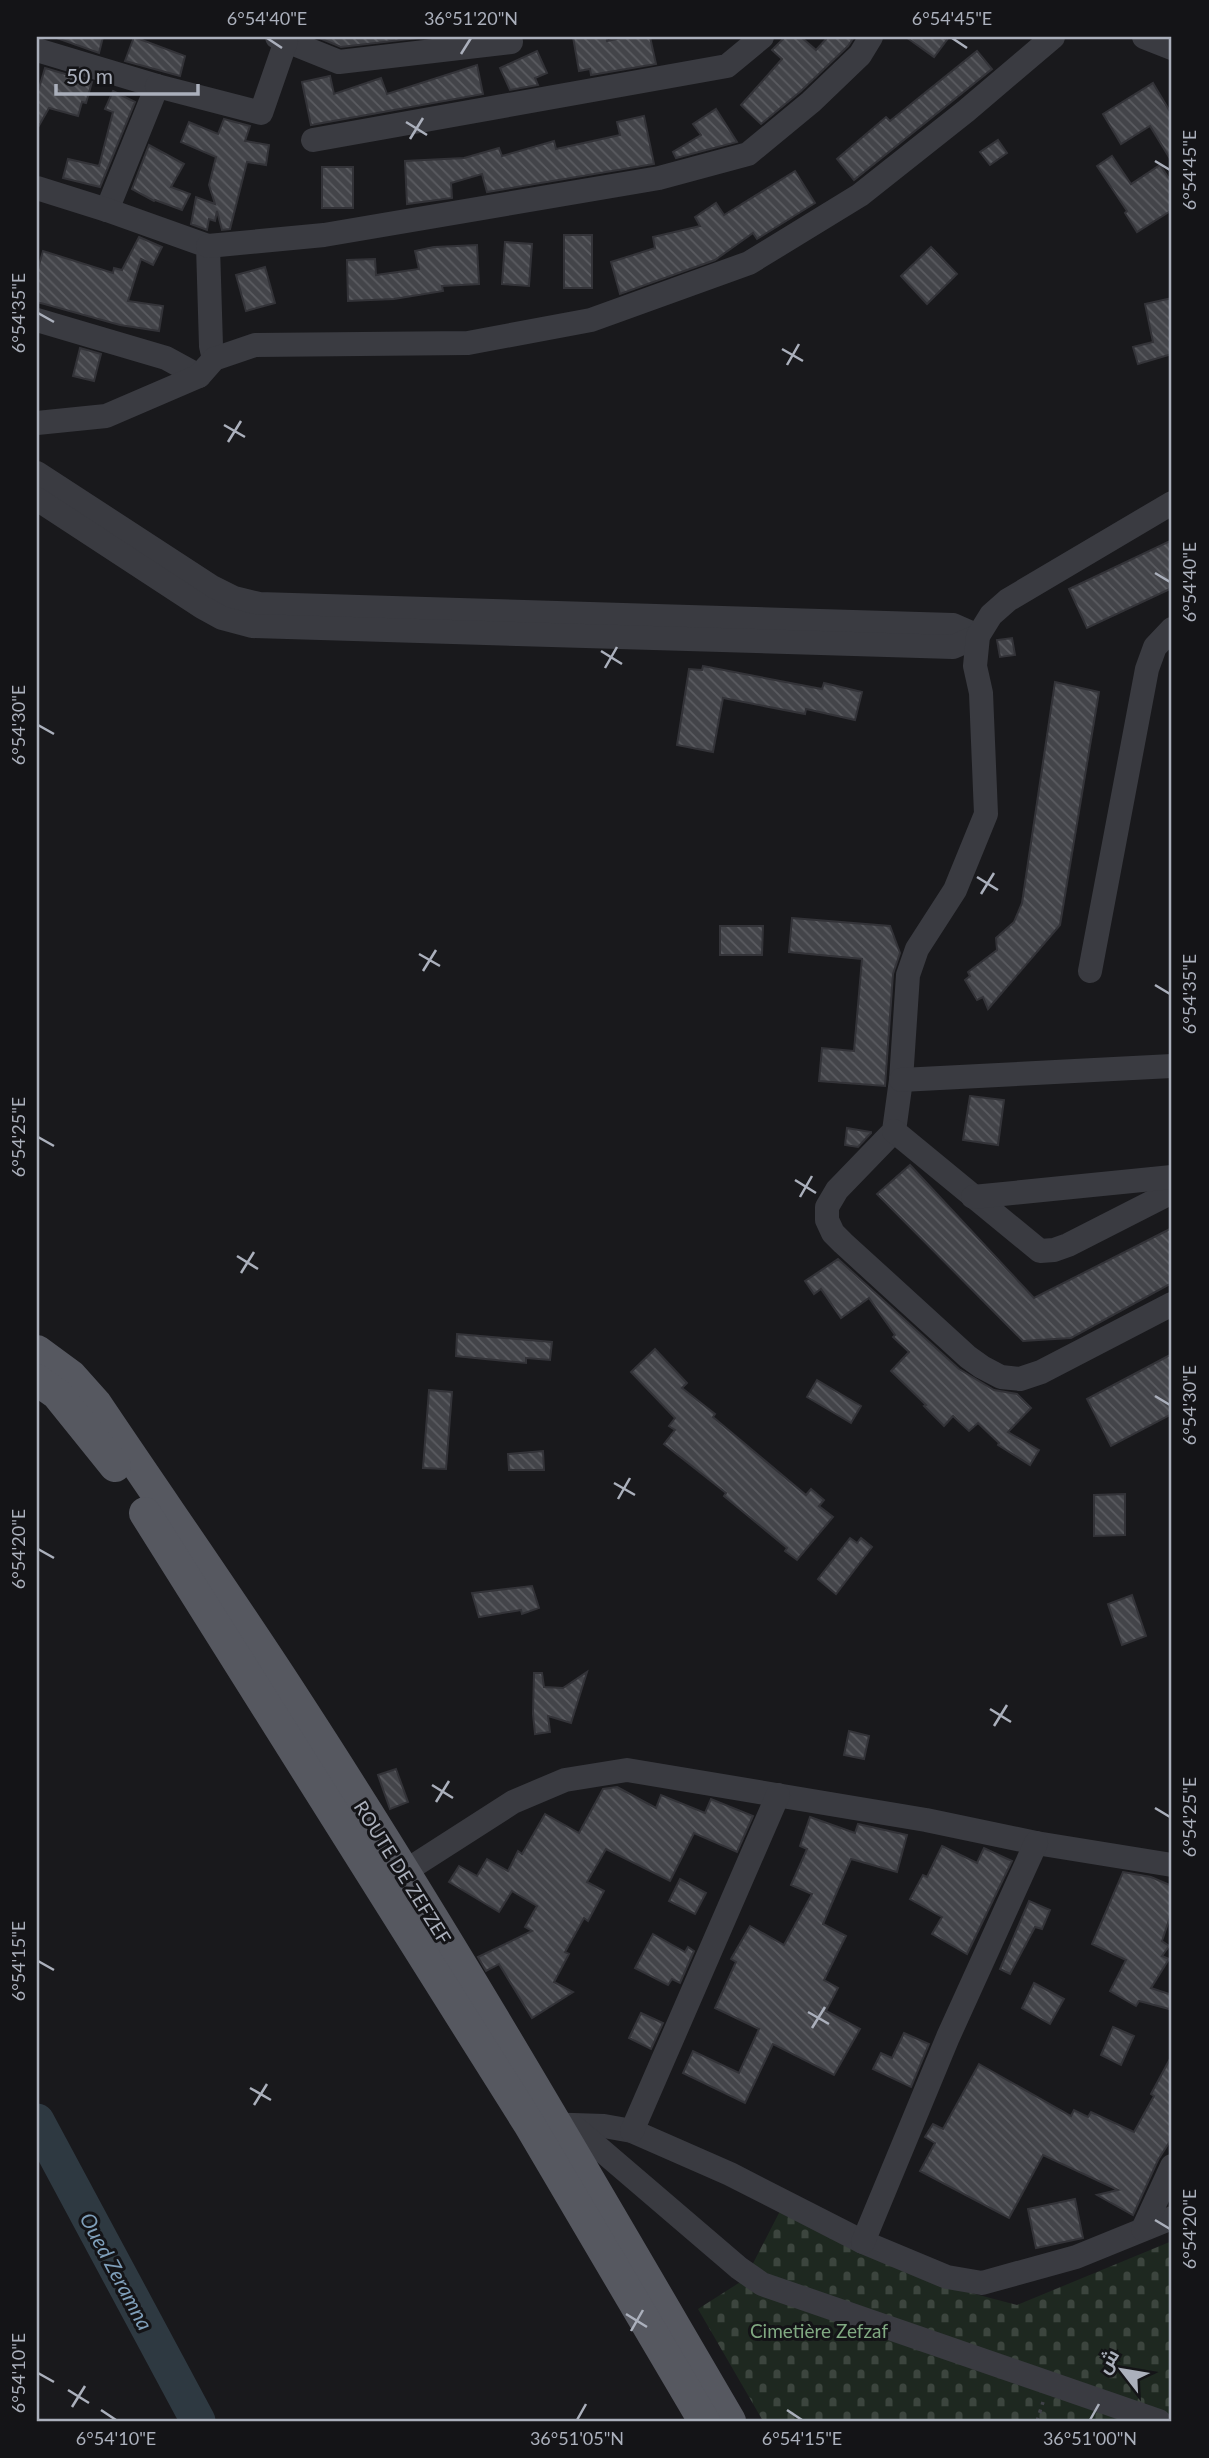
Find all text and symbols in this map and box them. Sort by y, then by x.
text: 6°54'40"E [227,7,307,29]
text: 36°51'20"N [424,7,518,29]
text: 6°54'45"E [912,7,992,29]
scale bar [56,52,198,96]
text: 50 m [66,63,113,88]
text: 6°54'45"E [1178,130,1200,210]
text: 6°54'35"E [7,273,29,353]
text: 6°54'40"E [1178,542,1200,622]
text: 6°54'30"E [7,685,29,765]
text: 6°54'35"E [1178,954,1200,1034]
text: 6°54'25"E [7,1097,29,1177]
text: 6°54'30"E [1178,1365,1200,1445]
text: 6°54'20"E [7,1509,29,1589]
text: 6°54'25"E [1178,1777,1200,1857]
street label: ROUTE DE ZEFZEF [350,1796,457,1948]
text: 6°54'15"E [7,1921,29,2001]
text: 6°54'20"E [1178,2189,1200,2269]
water label: Oued Zeramna [76,2208,158,2334]
park label: Cimetière Zefzaf [750,2319,888,2342]
text: 6°54'10"E [7,2333,29,2413]
north arrow [1086,2336,1156,2406]
text: ش [1091,2345,1124,2378]
text: 6°54'10"E [76,2427,156,2449]
text: 36°51'05"N [530,2427,624,2449]
text: 6°54'15"E [762,2427,842,2449]
text: 36°51'00"N [1043,2427,1137,2449]

